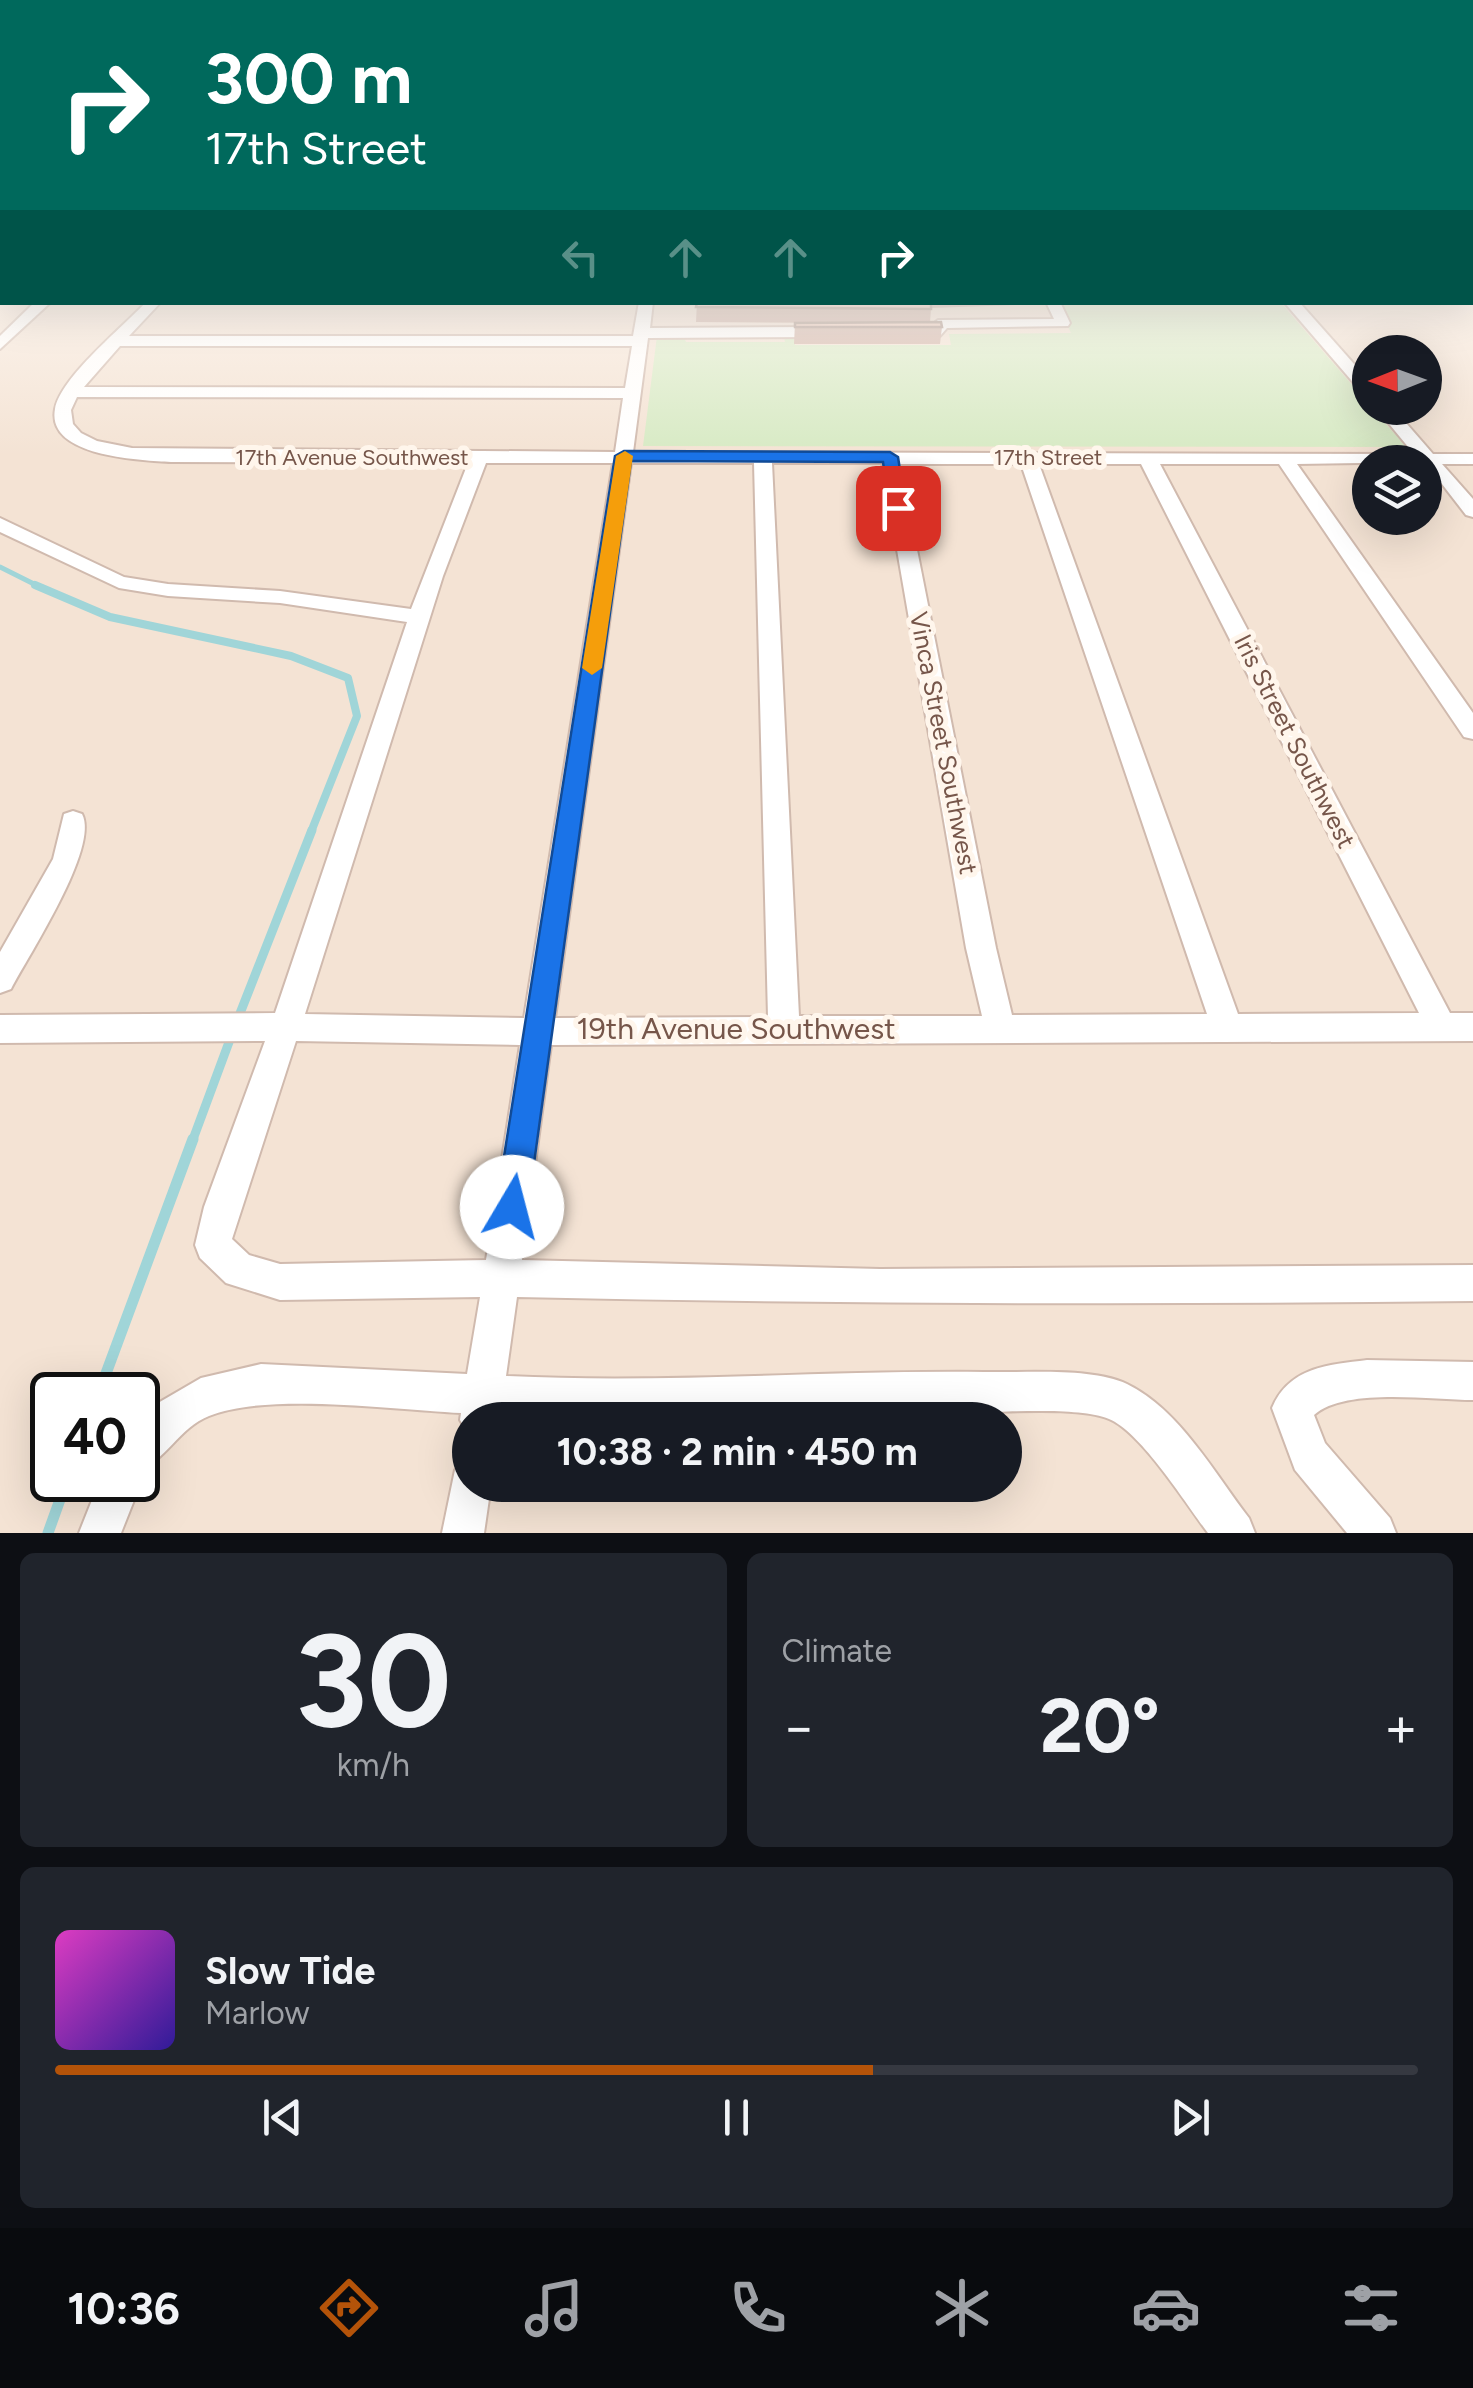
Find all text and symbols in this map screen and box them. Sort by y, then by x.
text: 300 m [205,36,412,121]
icon: right [40,40,170,170]
text: 17th Street [205,121,427,175]
icon: left [553,230,608,285]
icon: ahead [658,230,713,285]
icon: ahead [763,230,818,285]
icon: right [868,230,923,285]
north arrow [1352,335,1442,425]
map controls [1352,335,1442,535]
street label: 17th Avenue Southwest [235,444,469,471]
street label: 17th Street [994,444,1102,471]
button: layers [1352,445,1442,535]
pin [856,466,941,551]
icon: arrive [871,481,926,536]
street label: Vinca Street Southwest [904,609,984,877]
street label: Iris Street Southwest [1228,629,1362,853]
street label: 19th Avenue Southwest [576,1010,896,1047]
position arrow [460,1155,564,1259]
speed limit sign: 40 [30,1372,160,1502]
text: 10:38 · 2 min · 450 m [556,1429,918,1475]
text: 30 [295,1603,452,1759]
text: Climate [782,1632,892,1670]
text: 20° [1040,1681,1160,1771]
text: − [782,1694,816,1760]
text: + [1384,1694,1418,1760]
text: km/h [337,1746,410,1784]
text: Slow Tide [205,1948,375,1994]
text: Marlow [205,1994,309,2032]
icon: previous [255,2090,310,2145]
icon: pause [709,2090,764,2145]
icon: next [1163,2090,1218,2145]
icon: directions [314,2273,384,2343]
icon: music [519,2273,589,2343]
icon: phone [723,2273,793,2343]
icon: climate [927,2273,997,2343]
icon: car [1131,2273,1201,2343]
icon: filters [1336,2273,1406,2343]
text: 10:36 [67,2281,180,2335]

